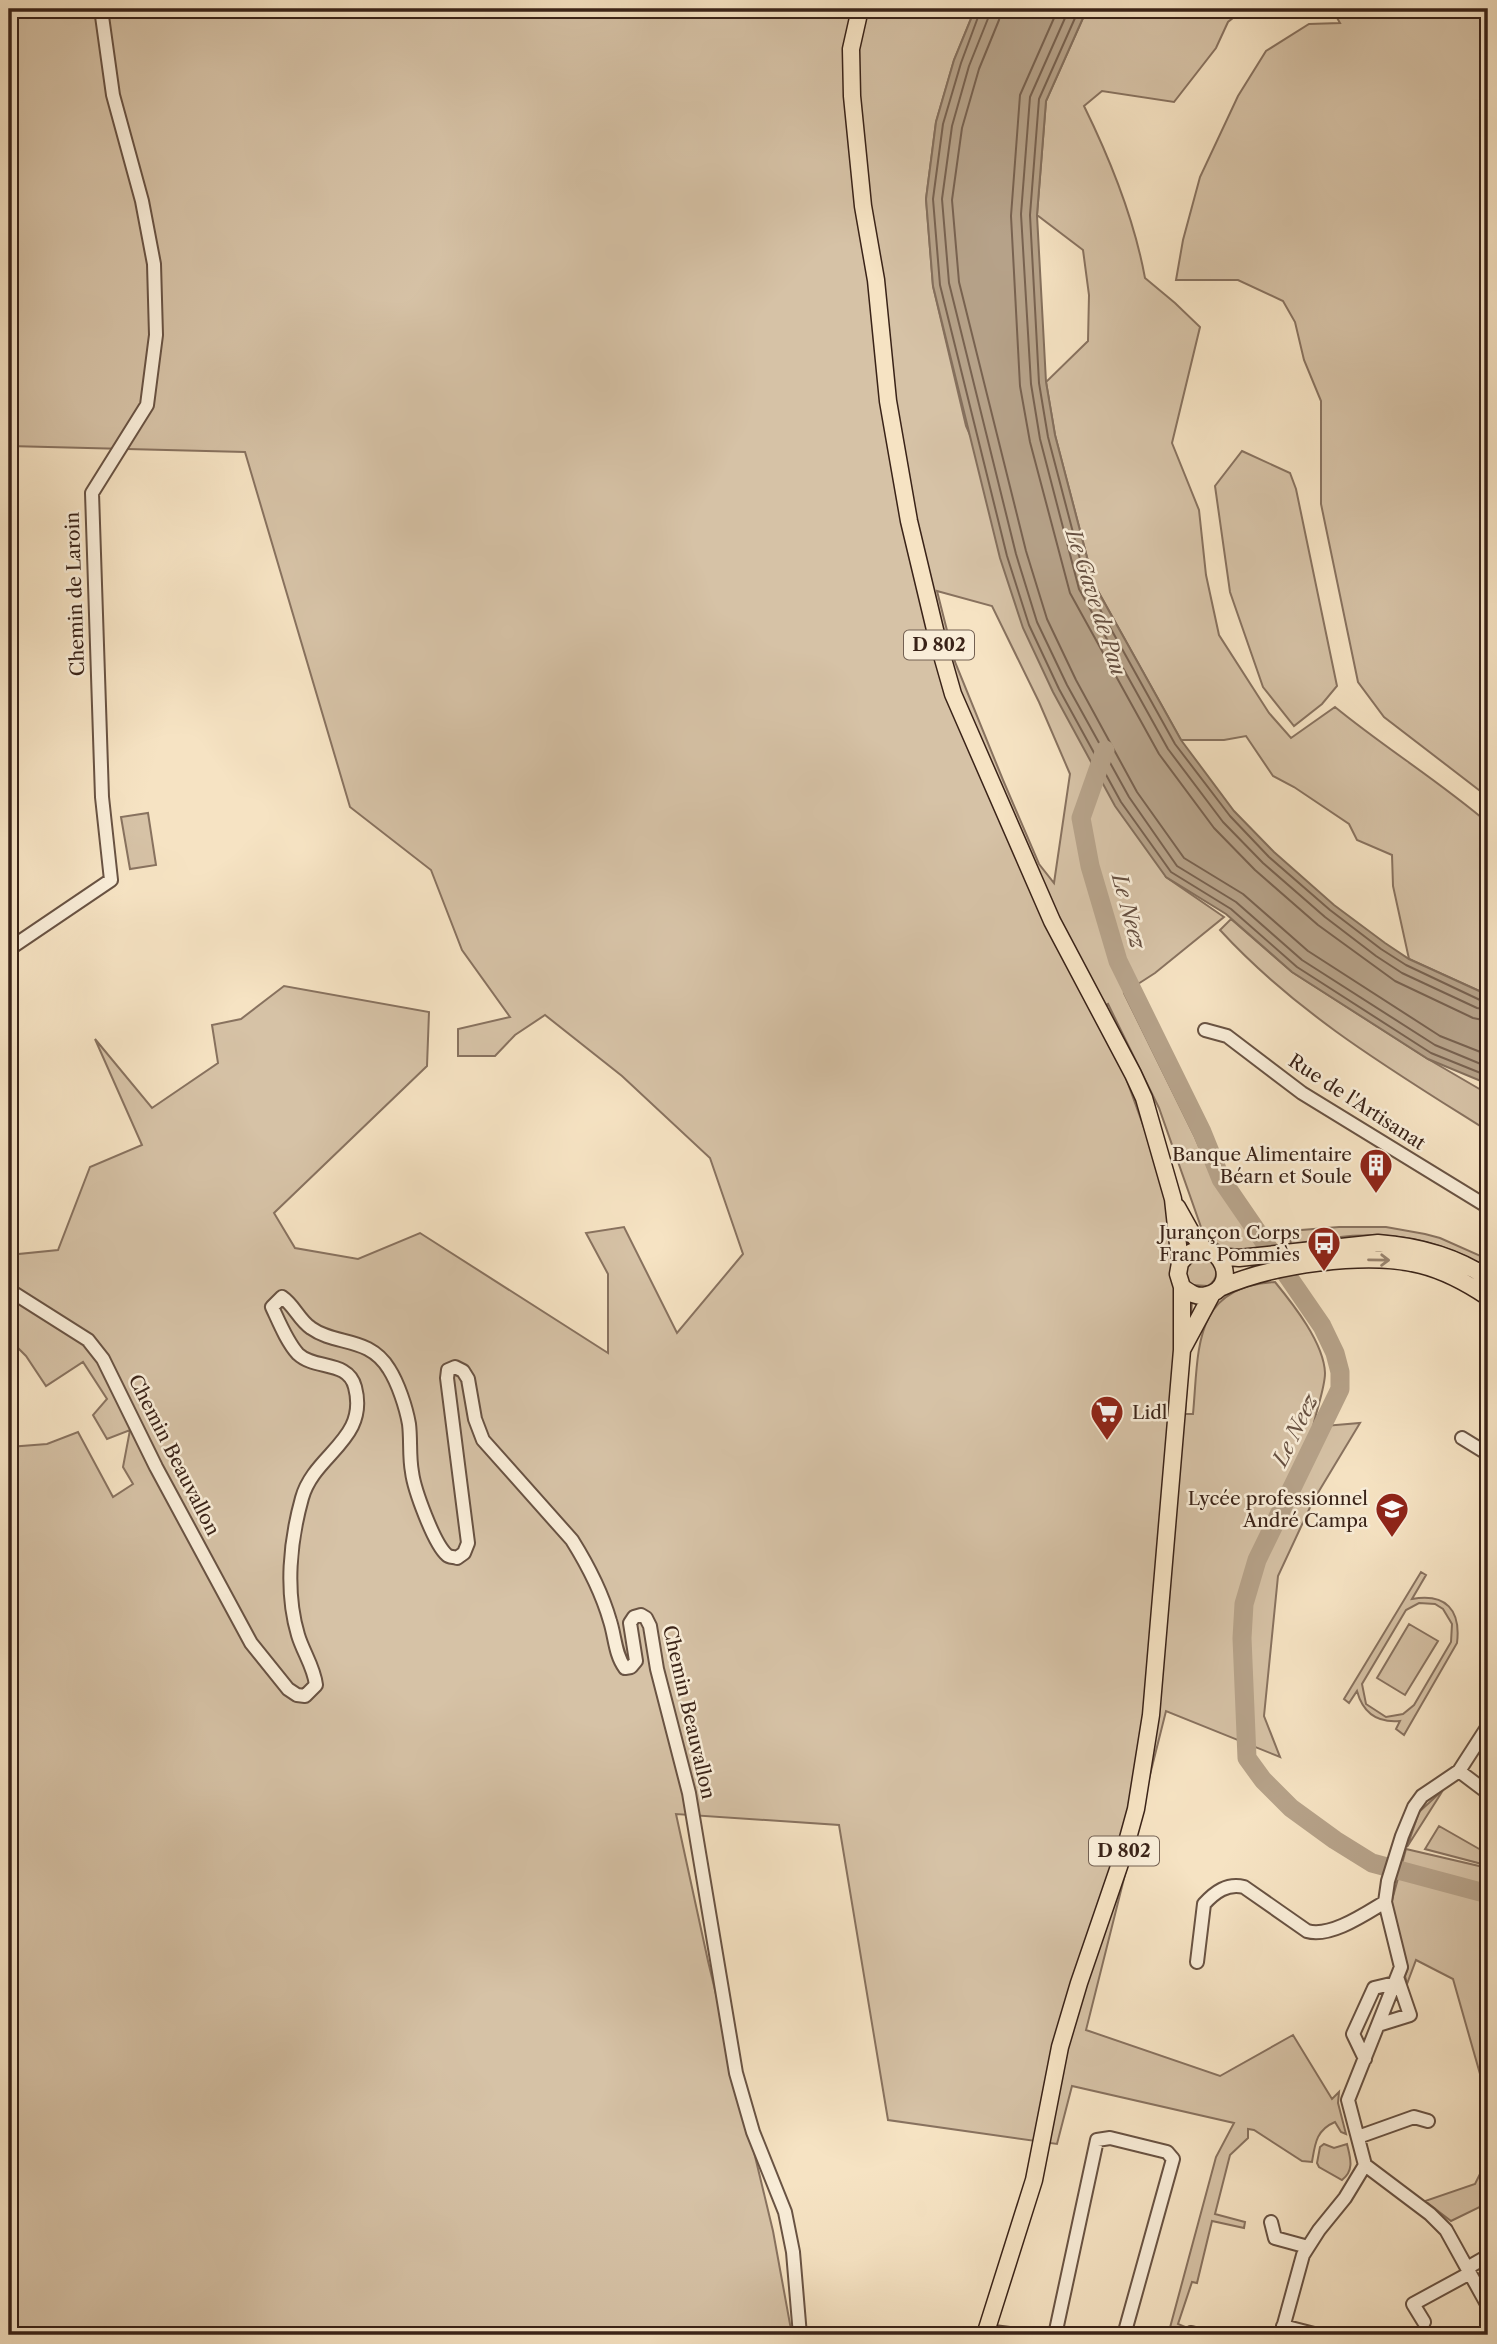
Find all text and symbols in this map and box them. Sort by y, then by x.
street label: Chemin de Laroin [61,511,89,677]
water label: Le Gave de Pau [1060,524,1132,679]
road number: D 802 [904,630,974,660]
water label: Le Neez [1107,869,1151,953]
street label: Rue de l'Artisanat [1284,1049,1430,1155]
place label: Banque Alimentaire Béarn et Soule [1172,1143,1352,1188]
building icon: Banque Alimentaire Béarn et Soule [1357,1146,1395,1195]
place label: Jurançon Corps Franc Pommiès [1156,1221,1300,1266]
bus stop icon: Jurançon Corps Franc Pommiès [1305,1224,1343,1273]
one-way arrow [1367,1254,1390,1267]
street label: Chemin Beauvallon [123,1371,225,1539]
water label: Le Neez [1266,1388,1324,1472]
supermarket icon: Lidl [1088,1393,1126,1442]
place label: Lidl [1132,1401,1168,1424]
place label: Lycée professionnel André Campa [1188,1487,1368,1532]
school or university icon: Lycée professionnel André Campa [1373,1490,1411,1539]
street label: Chemin Beauvallon [658,1623,720,1801]
road number: D 802 [1089,1837,1159,1866]

